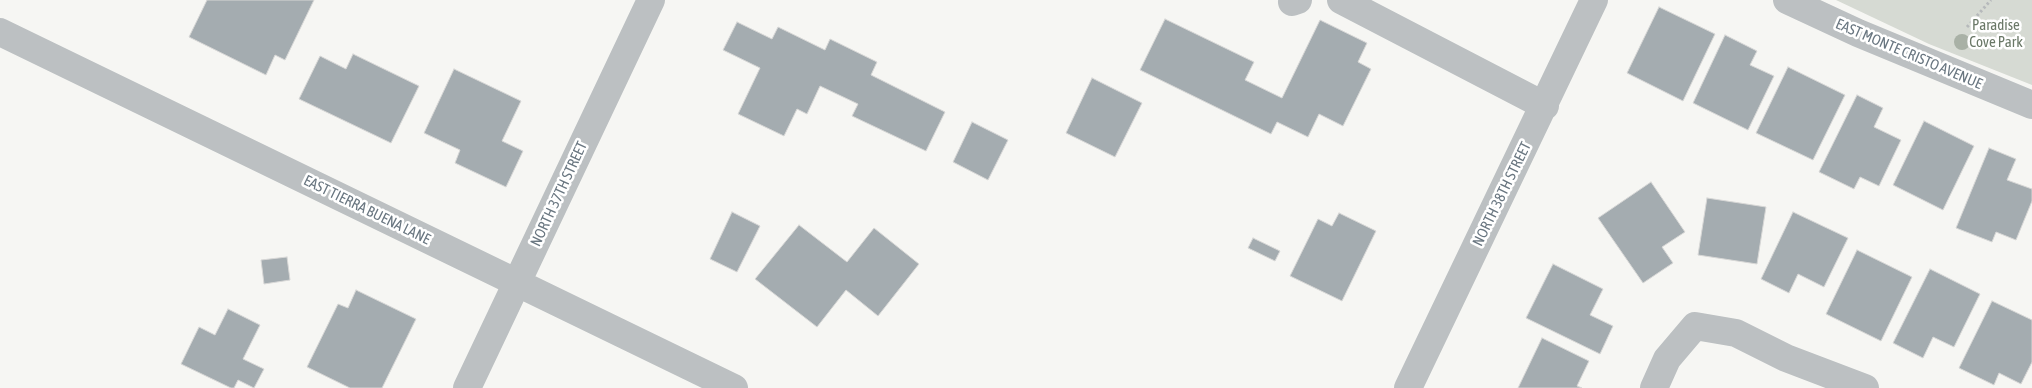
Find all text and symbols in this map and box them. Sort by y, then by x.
street label: EAST MONTE CRISTO AVENUE [1833,15,1985,93]
park label: Paradise Cove Park [1969,16,2023,51]
street label: NORTH 37TH STREET [527,139,591,249]
street label: NORTH 38TH STREET [1469,139,1535,249]
street label: EAST TIERRA BUENA LANE [301,171,433,249]

